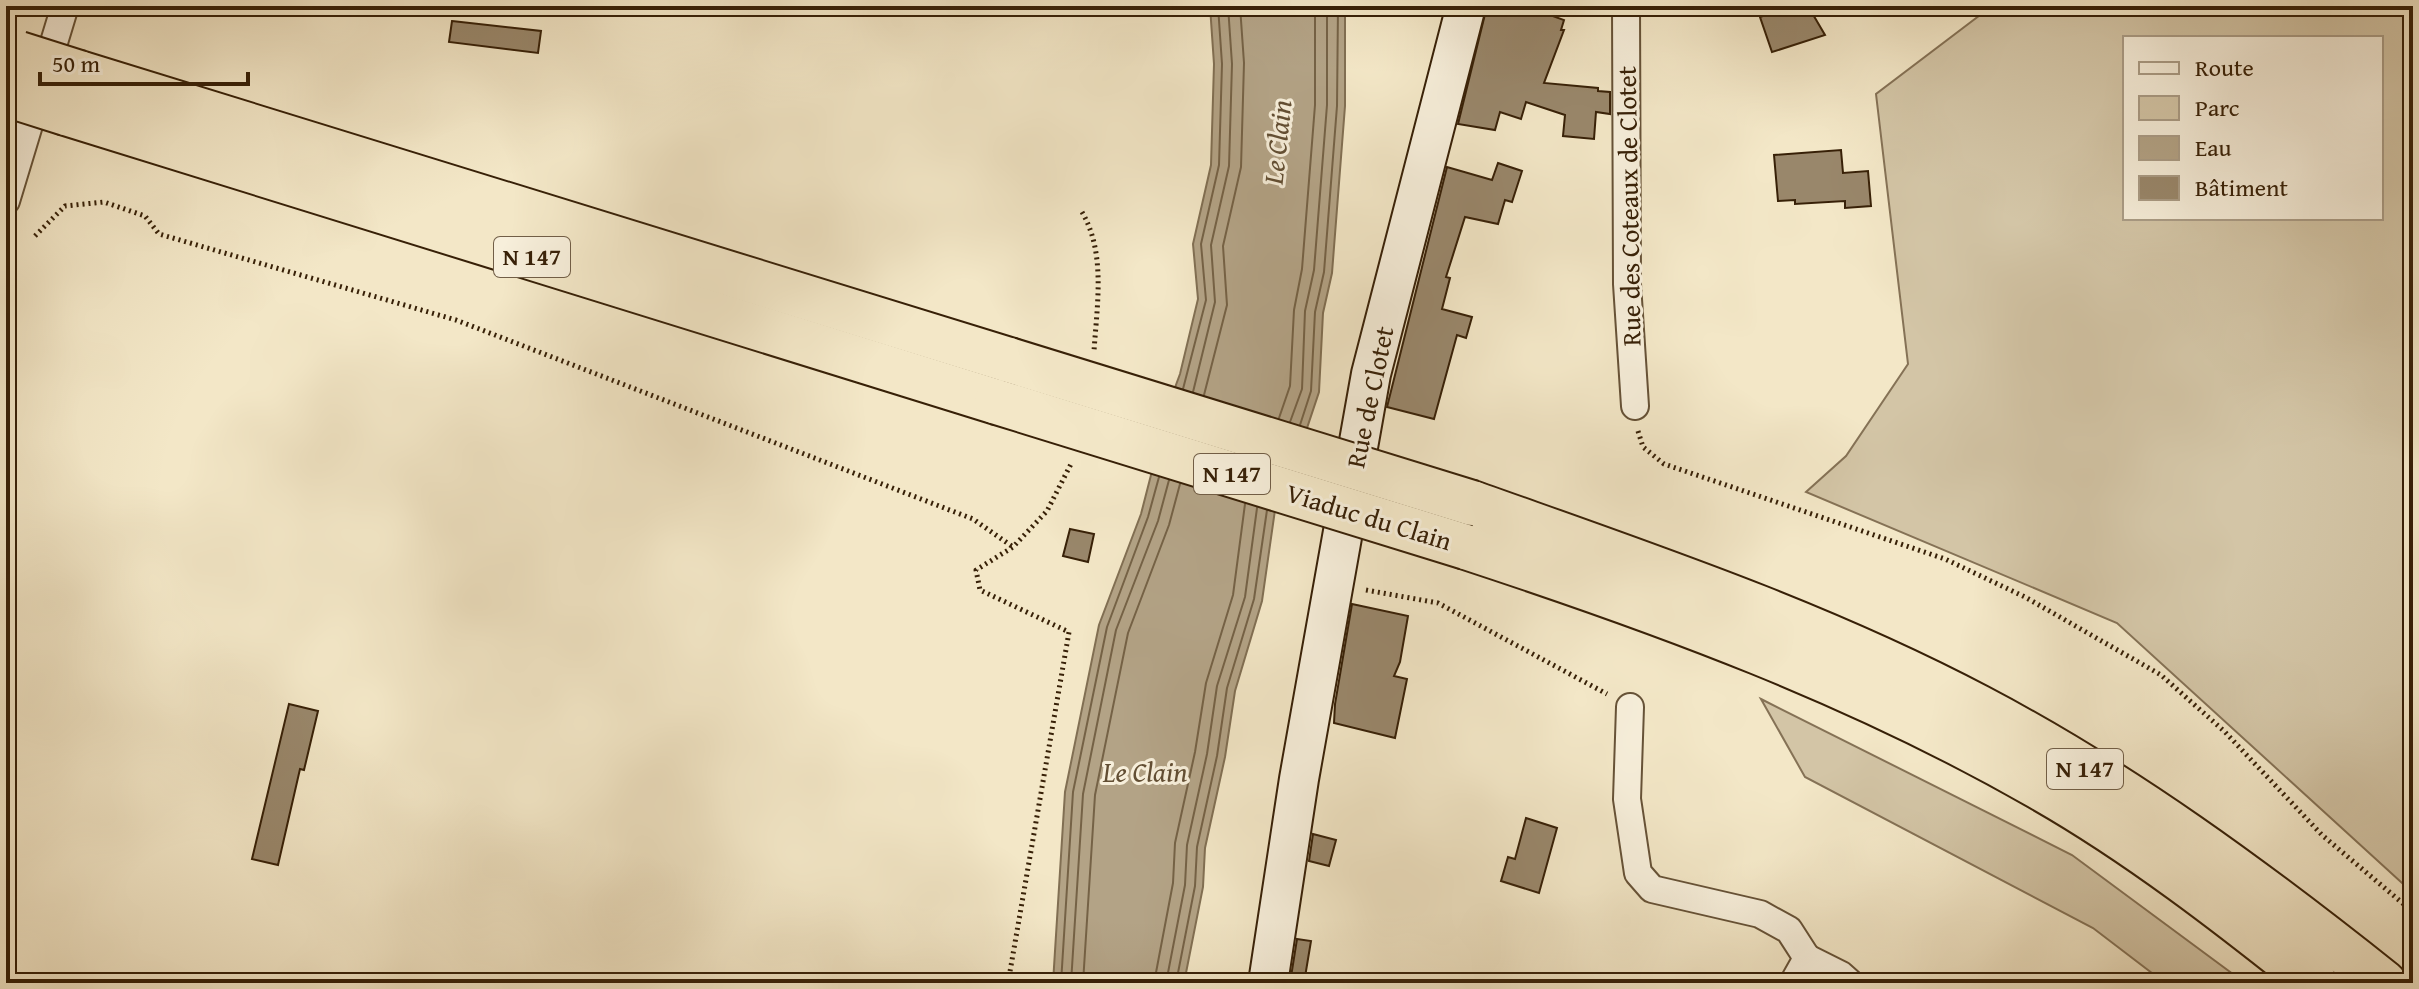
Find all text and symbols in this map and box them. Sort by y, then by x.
scale bar [40,36,248,86]
legend [2123,36,2383,220]
text: 50 m [52,46,100,81]
text: Route [2195,50,2254,85]
street label: Rue des Coteaux de Clotet [1607,66,1650,346]
text: Parc [2195,90,2240,125]
water label: Le Clain [1252,98,1301,187]
text: Eau [2195,130,2231,165]
text: Bâtiment [2195,170,2289,205]
road number: N 147 [494,237,570,277]
street label: Rue de Clotet [1335,322,1404,471]
road number: N 147 [1194,454,1270,494]
street label: Viaduc du Clain [1282,473,1457,560]
road number: N 147 [2047,749,2123,789]
water label: Le Clain [1102,751,1187,792]

